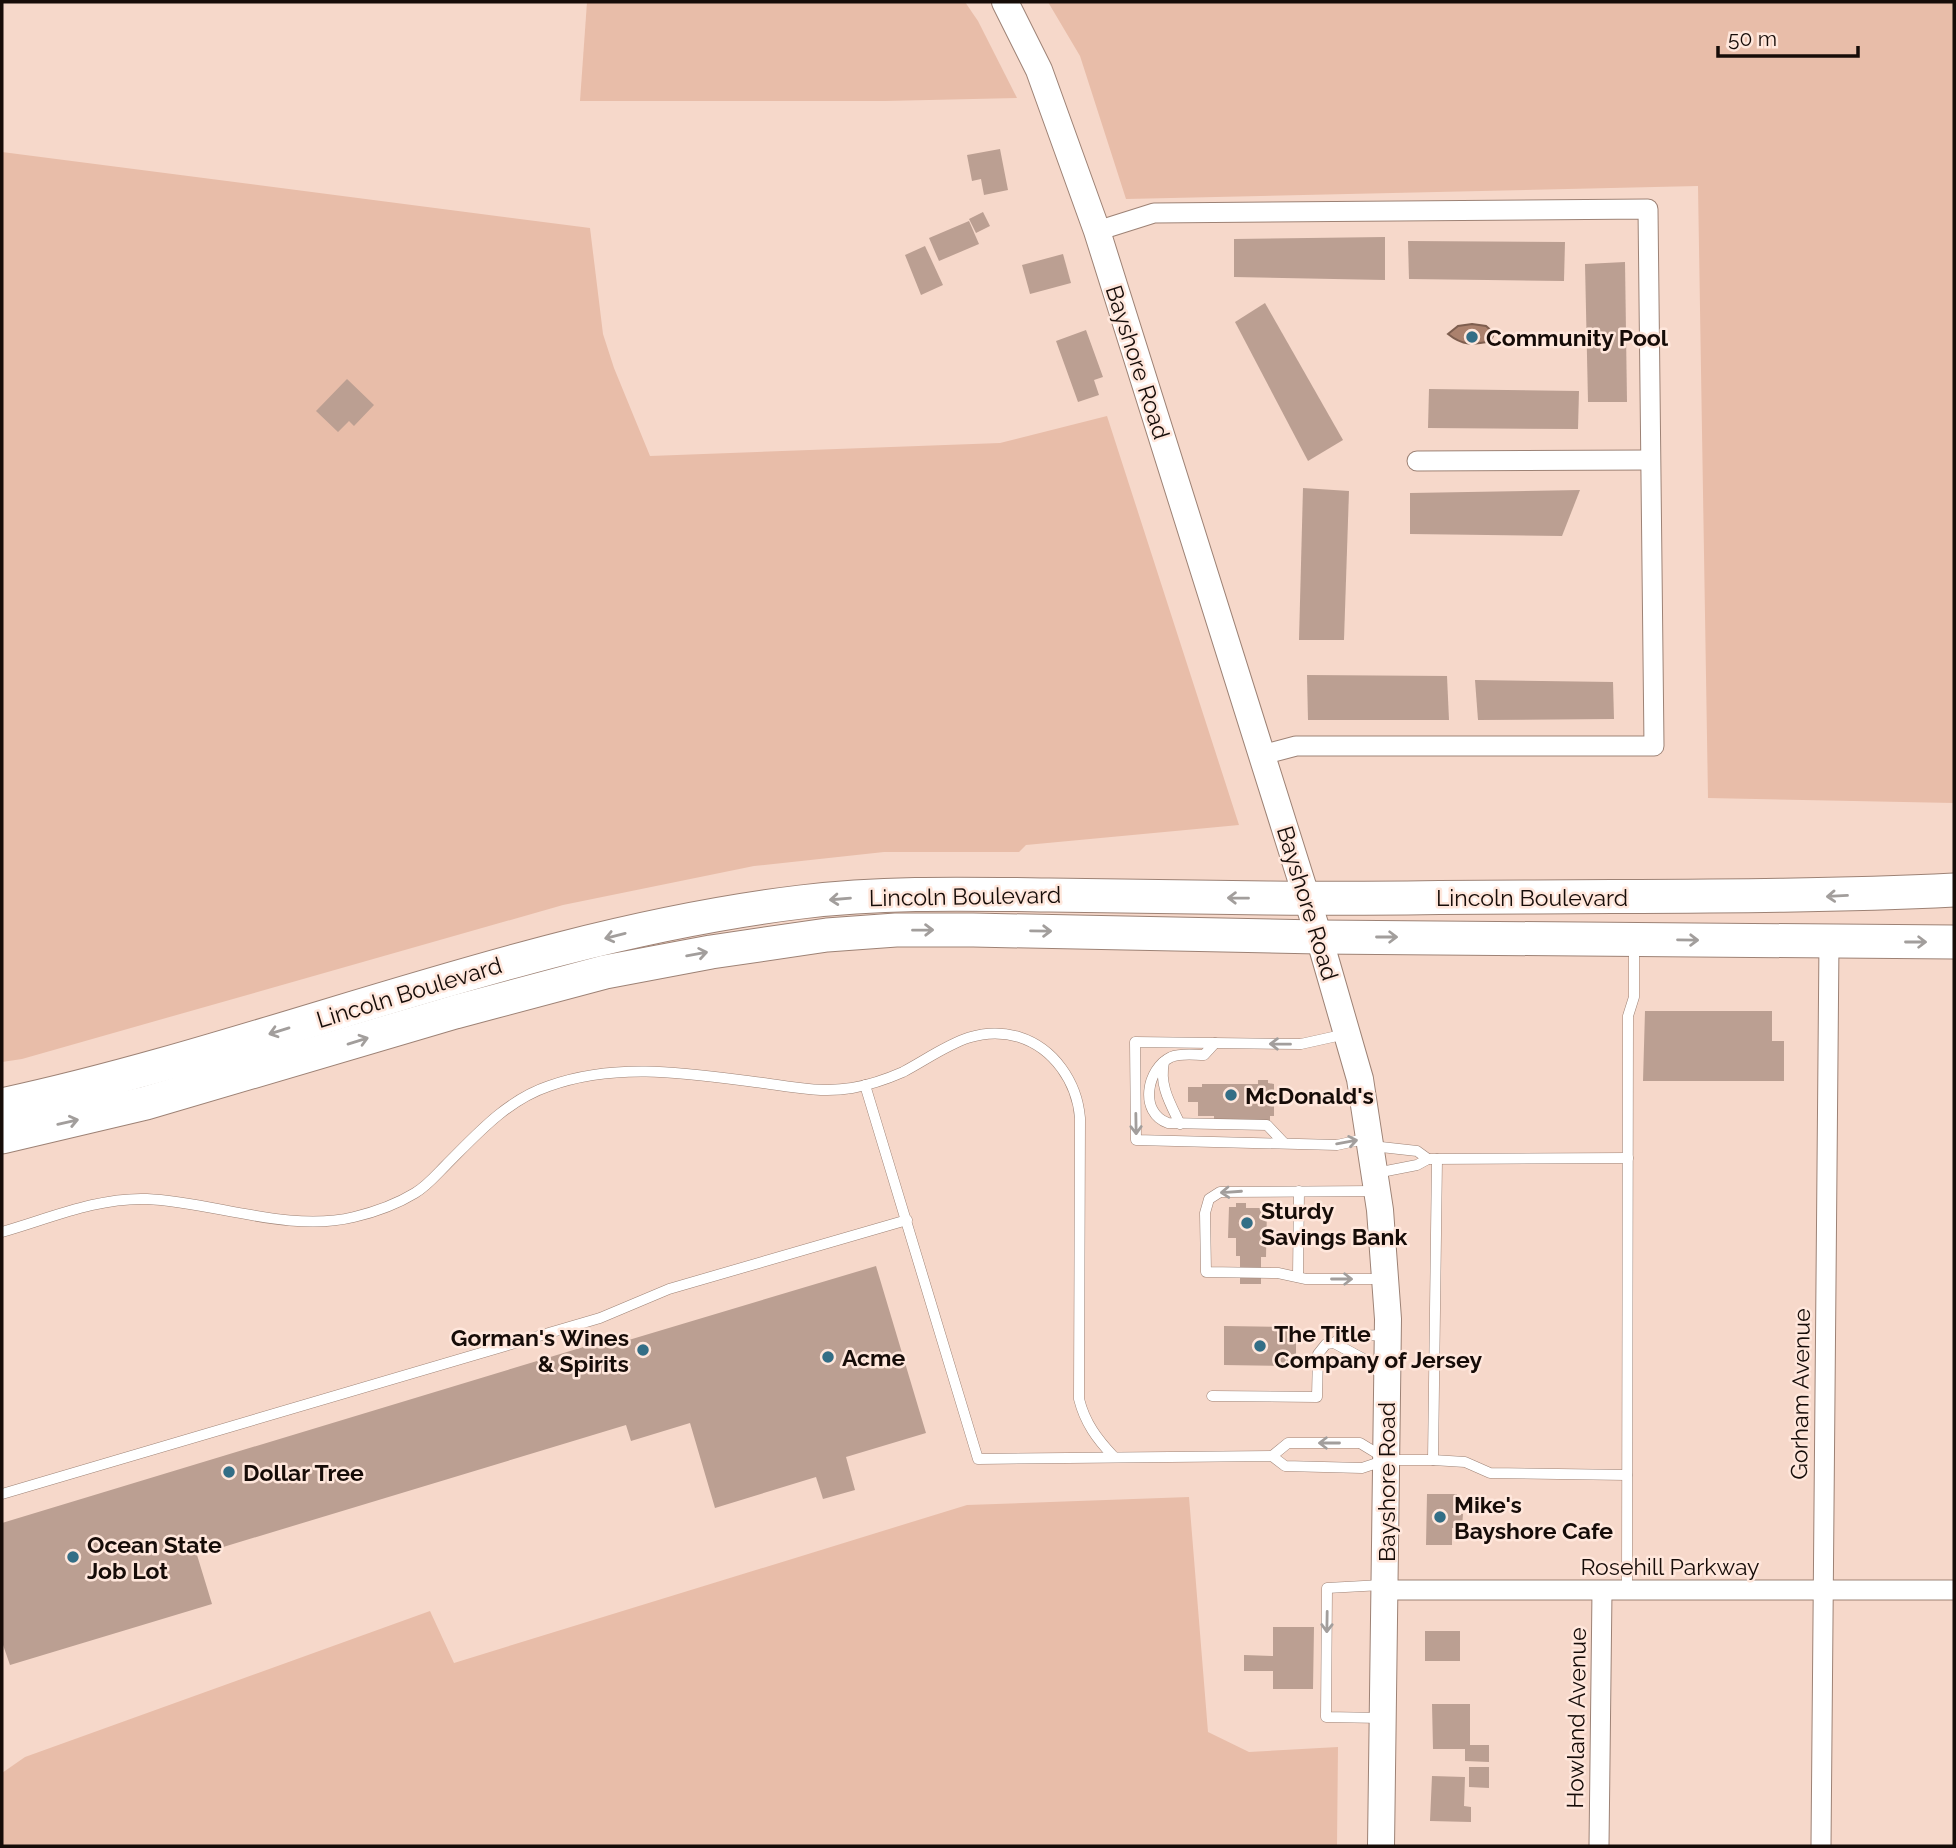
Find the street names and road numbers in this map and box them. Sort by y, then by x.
street label: Bayshore Road [1100,282,1176,442]
street label: Bayshore Road [1272,823,1344,983]
street label: Lincoln Boulevard [869,881,1061,911]
street label: Lincoln Boulevard [1436,884,1628,911]
street label: Lincoln Boulevard [313,951,505,1033]
street label: Gorham Avenue [1785,1308,1815,1480]
street label: Bayshore Road [1373,1402,1400,1562]
street label: Rosehill Parkway [1580,1553,1760,1580]
street label: Howland Avenue [1561,1627,1591,1809]

